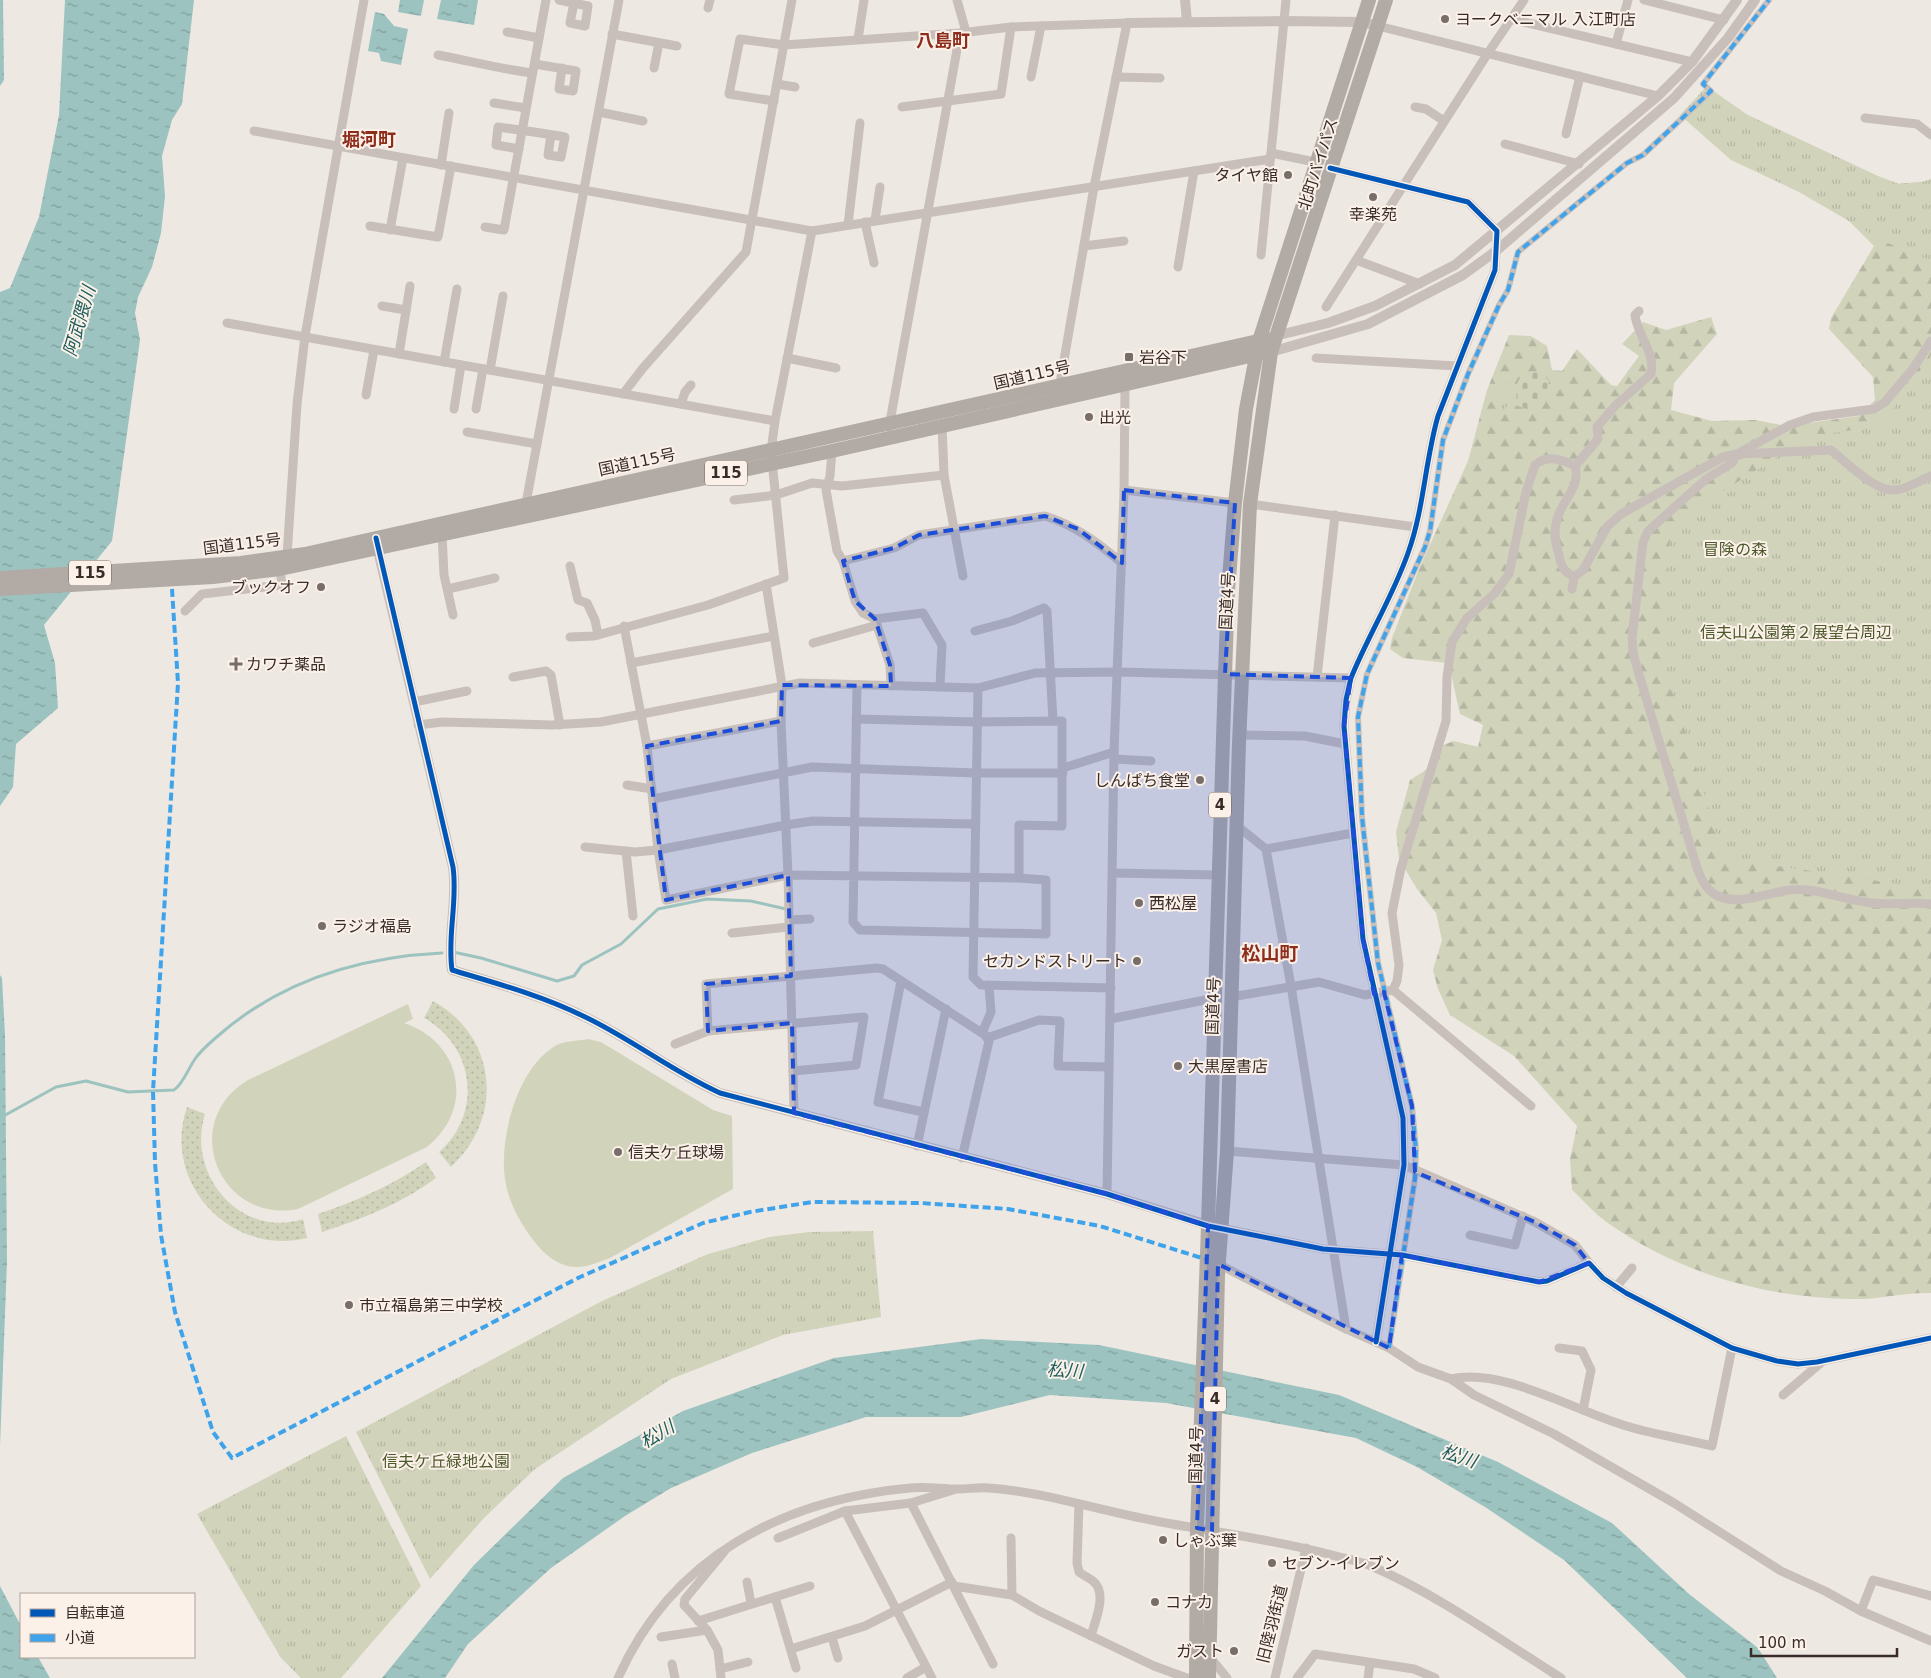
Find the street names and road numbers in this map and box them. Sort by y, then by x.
street label: 北町バイパス [1294,116,1342,212]
street label: 国道115号 [992,357,1072,393]
street label: 国道115号 [597,445,677,479]
road number: 115 [705,460,747,486]
street label: 国道115号 [202,530,282,558]
road number: 115 [69,560,111,586]
street label: 国道4号 [1216,571,1238,631]
road number: 4 [1209,792,1231,818]
street label: 国道4号 [1202,977,1224,1035]
road number: 4 [1204,1386,1226,1412]
street label: 国道4号 [1186,1426,1206,1484]
street label: 旧陸羽街道 [1253,1583,1291,1665]

